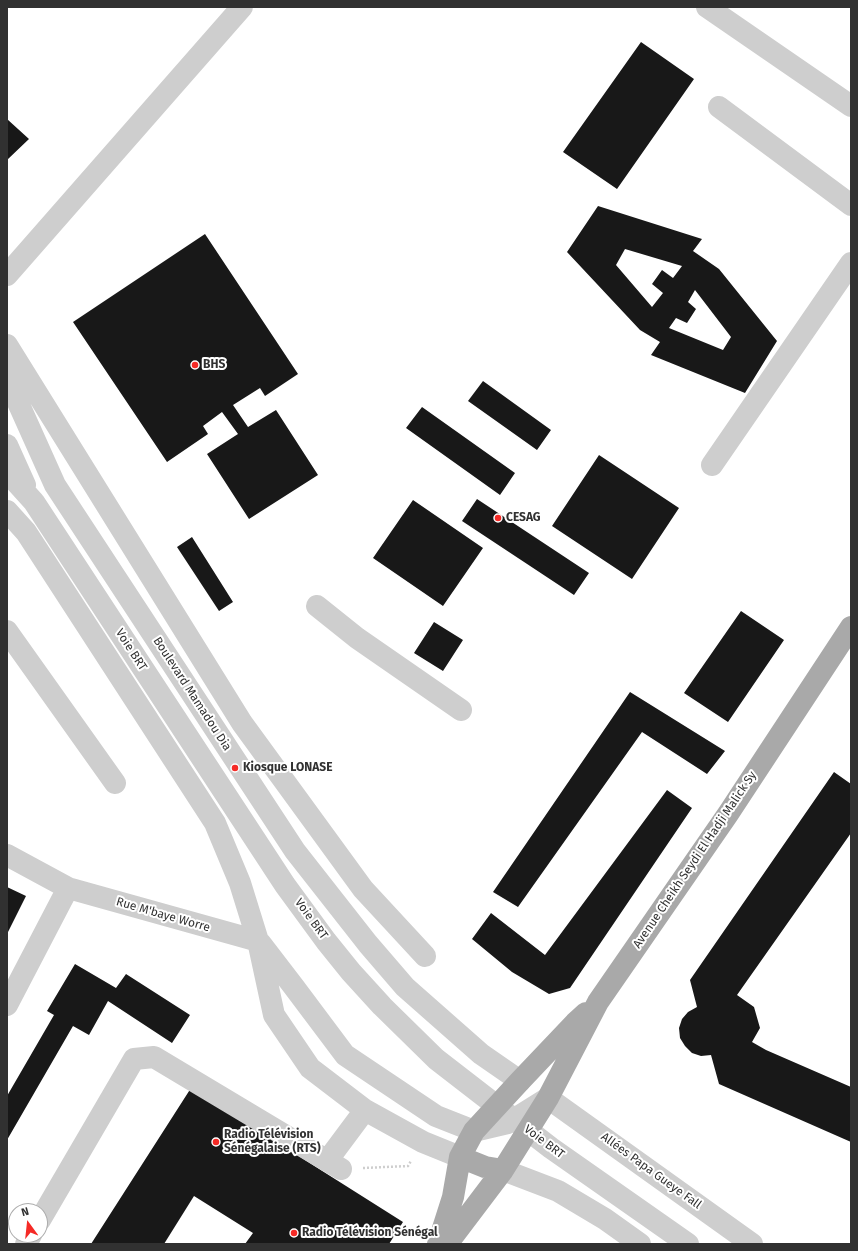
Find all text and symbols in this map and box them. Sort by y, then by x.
place label: BHS [203,358,225,372]
marker: BHS [190,360,200,370]
place label: CESAG [506,511,541,525]
marker: CESAG [493,513,503,523]
street label: Voie BRT [112,626,150,674]
street label: Boulevard Mamadou Dia [150,634,234,754]
place label: Kiosque LONASE [243,761,332,775]
marker: Kiosque LONASE [230,763,240,773]
street label: Avenue Cheikh Seydi El Hadji Malick Sy [630,769,760,951]
street label: Rue M'baye Worre [114,895,212,935]
street label: Voie BRT [291,896,331,942]
street label: Voie BRT [521,1122,567,1162]
place label: Radio Télévision Sénégalaise (RTS) [224,1128,321,1156]
street label: Allées Papa Gueye Fall [598,1130,704,1212]
marker: Radio Télévision Sénégalaise (RTS) [211,1137,221,1147]
north arrow [8,1203,48,1243]
text: N [20,1205,30,1219]
place label: Radio Télévision Sénégal [302,1226,438,1240]
marker: Radio Télévision Sénégal [289,1228,299,1238]

